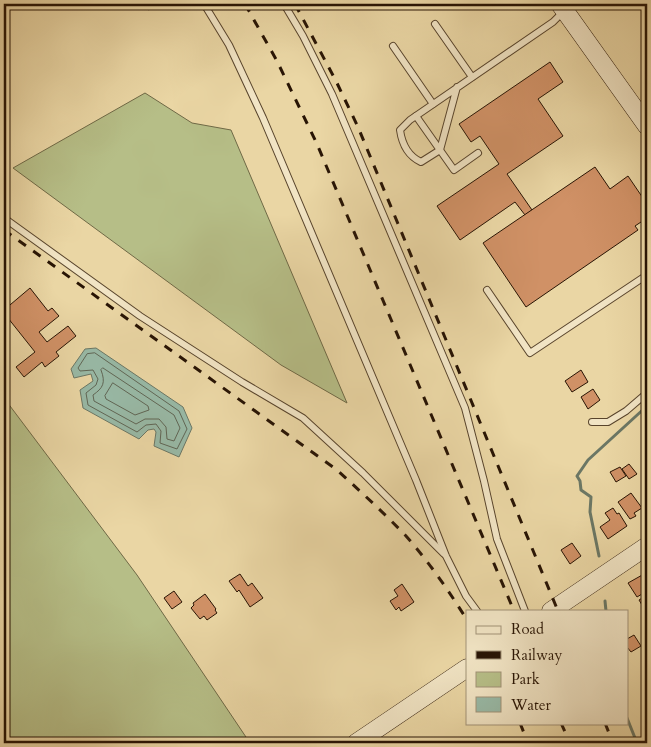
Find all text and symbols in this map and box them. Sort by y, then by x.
legend [466,610,628,724]
text: Road [511,619,544,639]
text: Railway [511,645,562,665]
text: Park [511,669,540,689]
text: Water [510,695,552,715]

